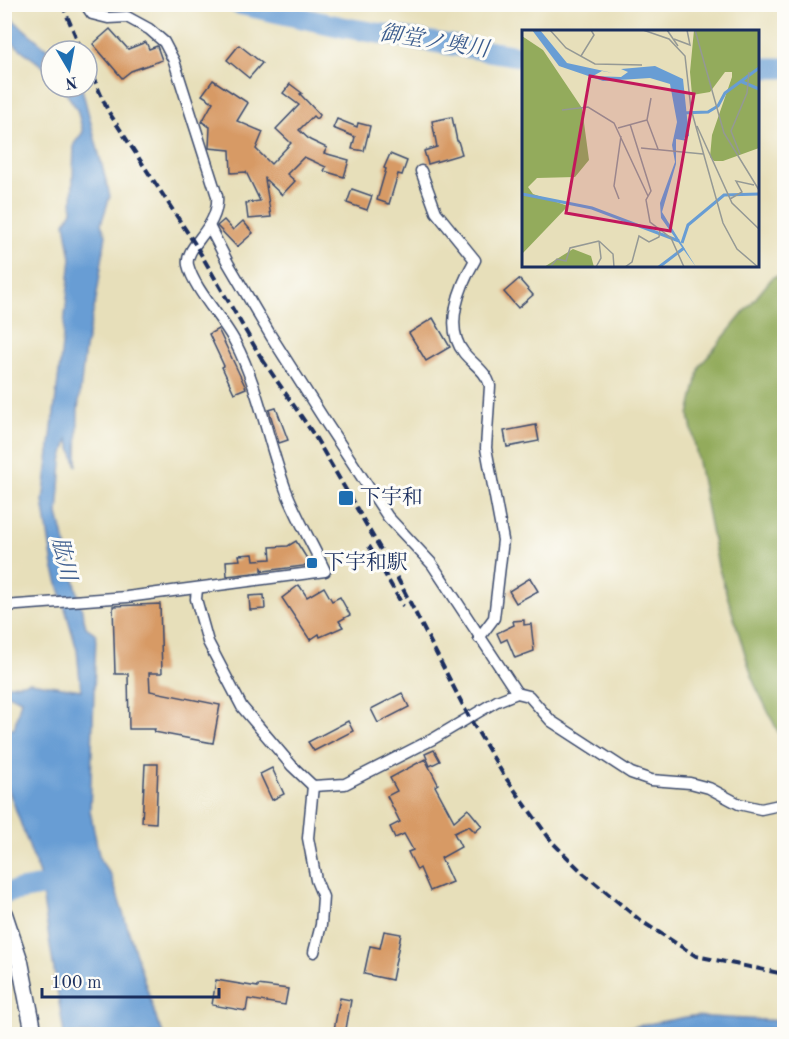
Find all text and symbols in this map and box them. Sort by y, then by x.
water label: 御堂ノ奥川 [378,21,492,62]
inset map [522,30,759,267]
north arrow [39,39,99,99]
text: N [63,73,79,91]
place label: 下宇和 [360,486,423,509]
marker: 下宇和 [337,489,355,507]
water label: 肱川 [47,535,81,585]
place label: 下宇和駅 [324,551,408,574]
marker: 下宇和駅 [305,556,319,570]
scale bar [42,961,219,999]
text: 100 m [51,974,102,992]

